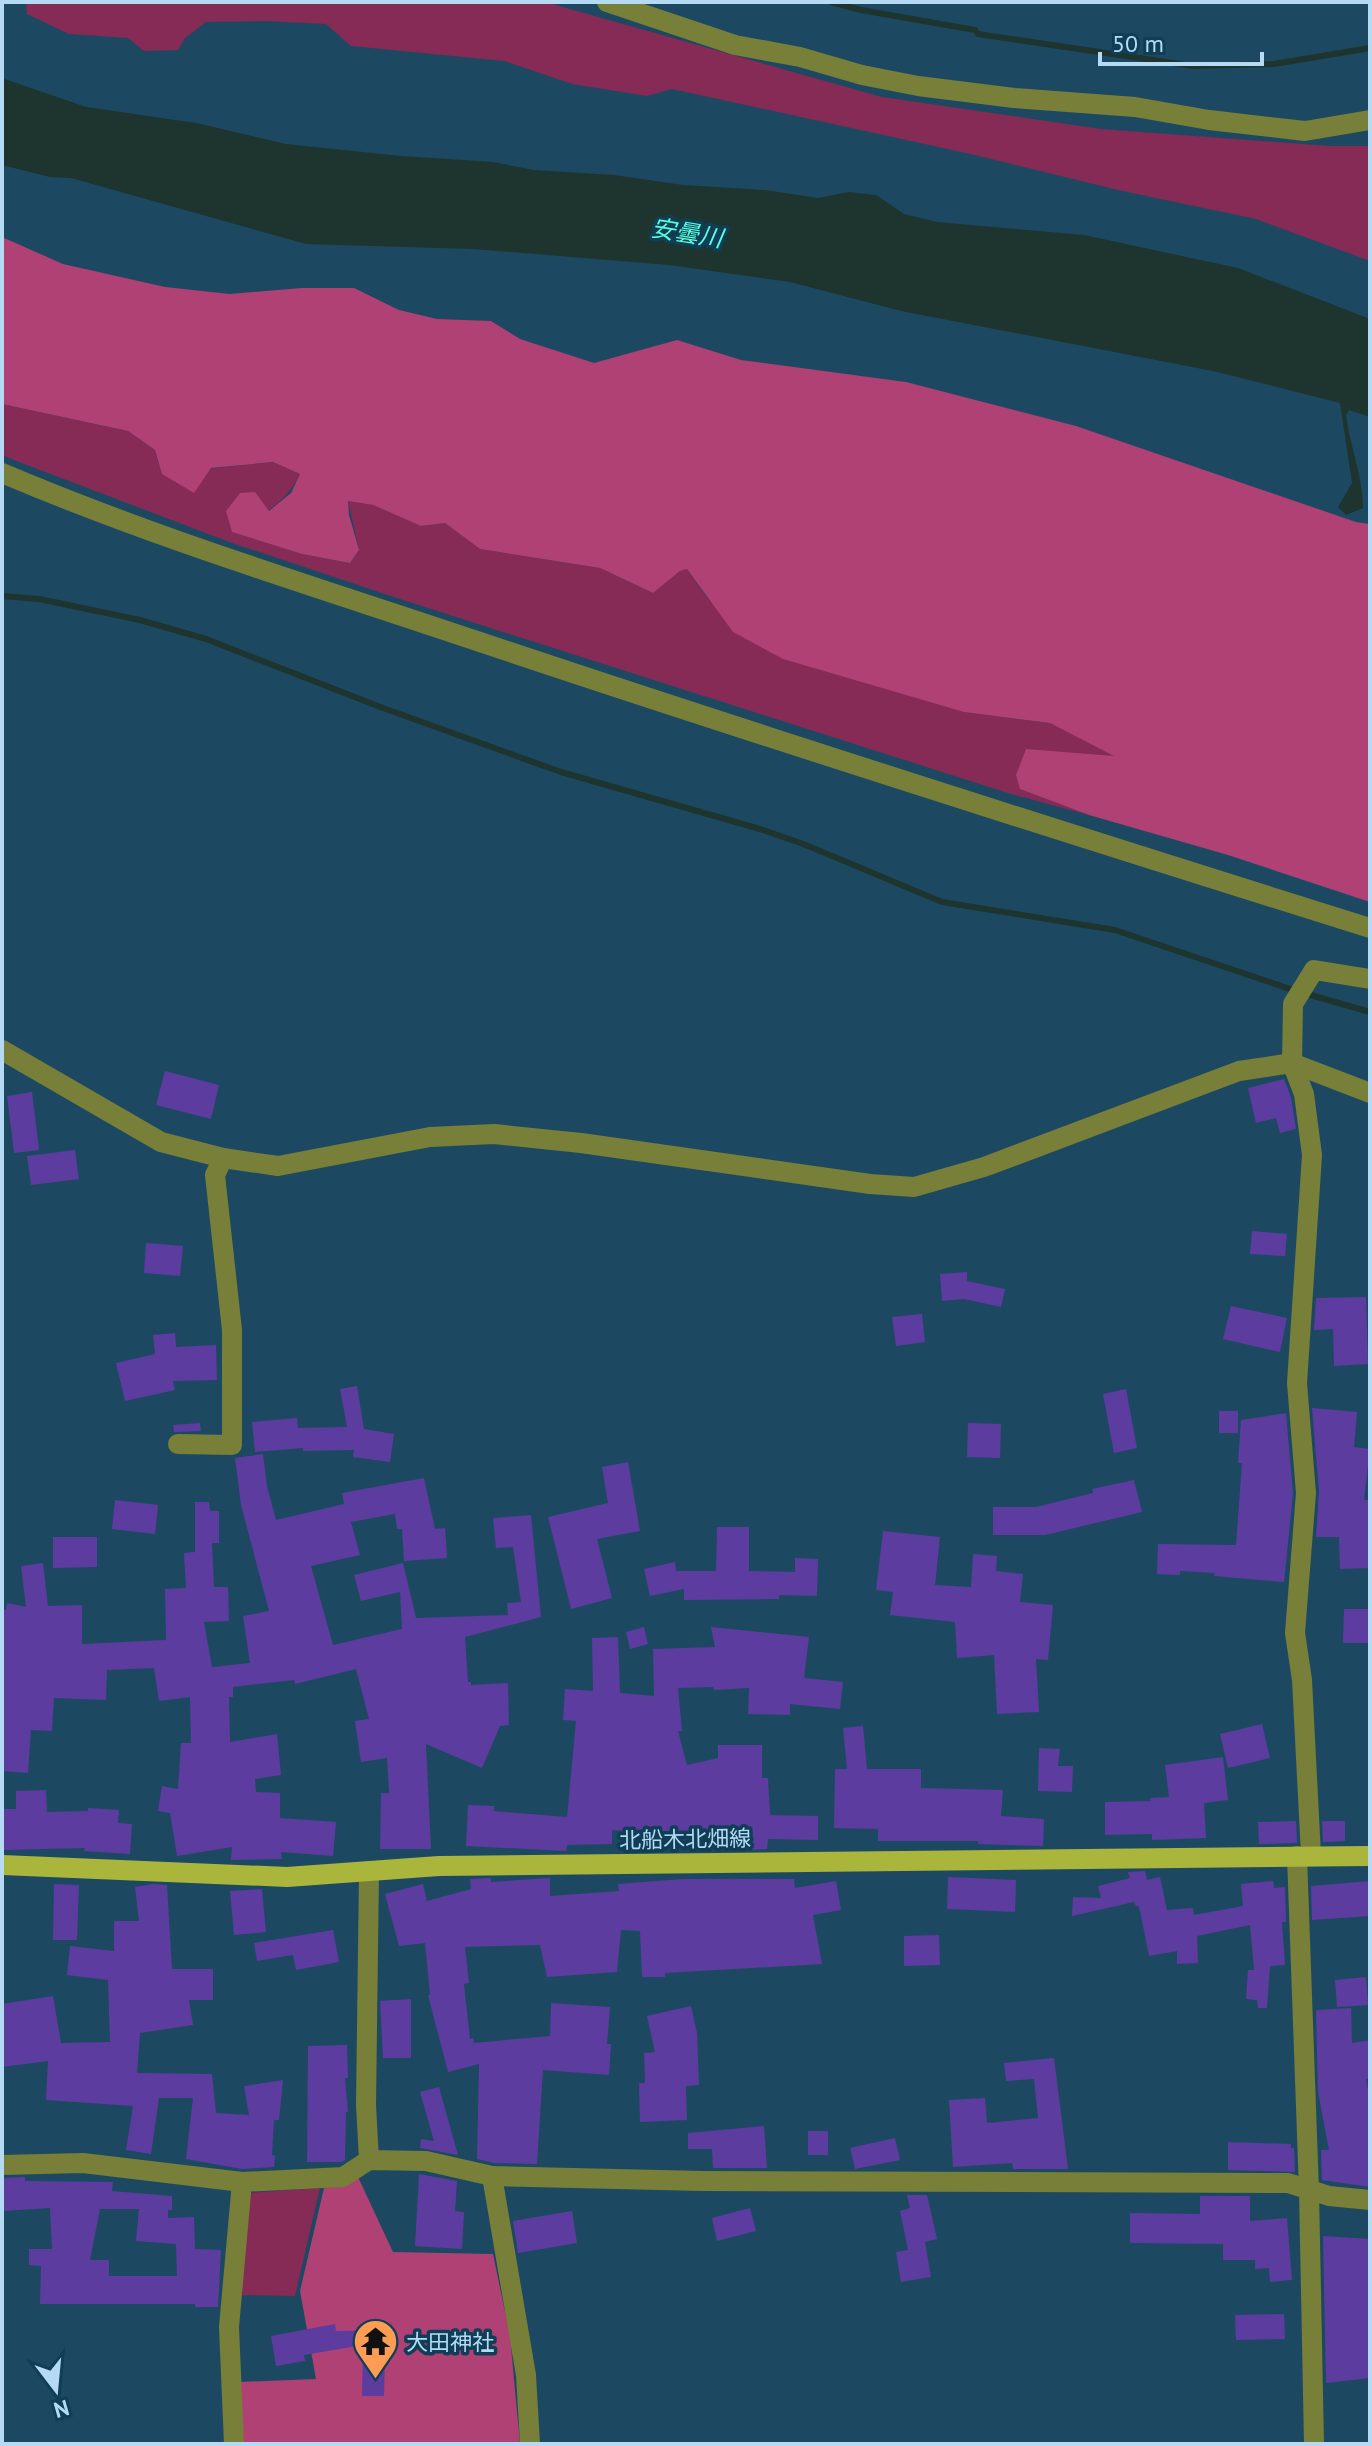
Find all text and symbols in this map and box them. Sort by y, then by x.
scale bar [1100,16,1262,66]
text: 50 m [1112,28,1164,59]
water label: 安曇川 [649,212,728,254]
street label: 北船木北畑線 [619,1824,751,1854]
temple icon: 大田神社 [351,2318,399,2381]
place label: 大田神社 [406,2328,494,2356]
north arrow [16,2350,96,2430]
text: N [51,2394,72,2425]

